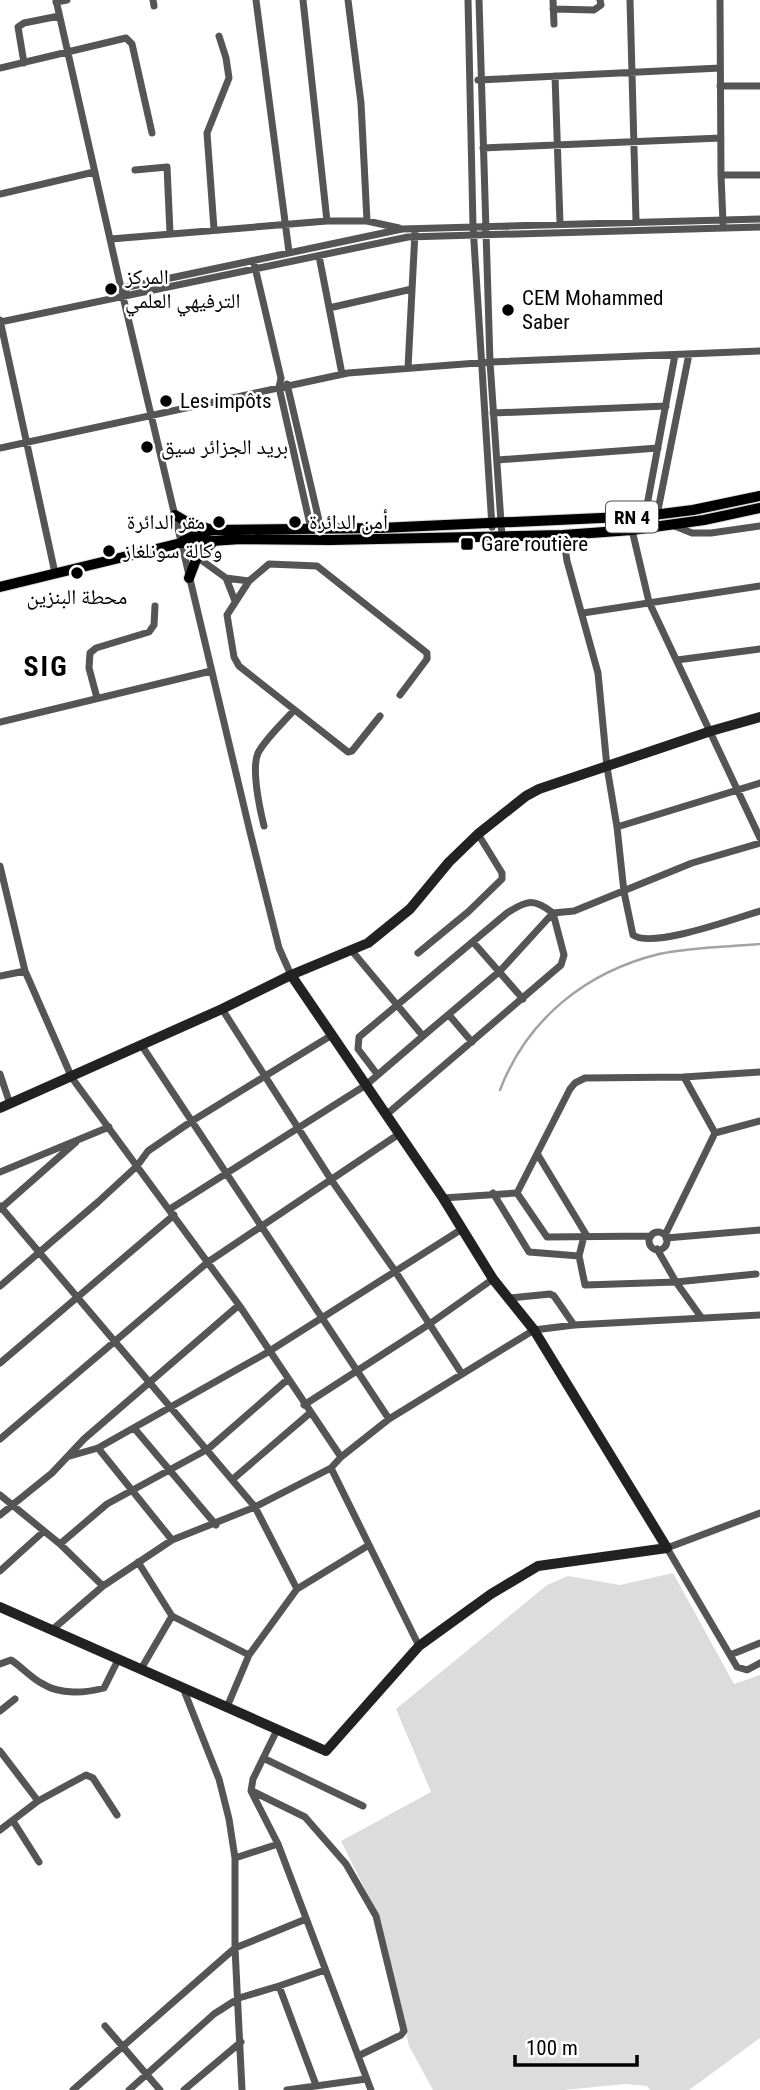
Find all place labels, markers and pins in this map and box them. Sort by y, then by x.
place label: المركز الترفيهي العلمي [124,265,241,317]
marker: المركز الترفيهي العلمي [103,281,119,297]
place label: CEM Mohammed Saber [522,286,664,334]
marker: CEM Mohammed Saber [500,302,516,318]
place label: Les impôts [180,389,272,413]
marker: Les impôts [158,393,174,409]
place label: بريد الجزائر سيق [161,435,288,460]
marker: بريد الجزائر سيق [139,439,155,455]
place label: أمن الدائرة [309,509,388,535]
place label: مقر الدائرة [127,510,205,534]
marker: مقر الدائرة [211,514,227,530]
marker: أمن الدائرة [287,514,303,530]
place label: Gare routière [481,532,588,556]
marker: Gare routière [459,536,475,552]
place label: وكالة سونلغاز [122,539,222,563]
marker: وكالة سونلغاز [101,543,117,559]
marker: محطة البنزين [69,565,85,581]
place label: محطة البنزين [27,585,127,610]

